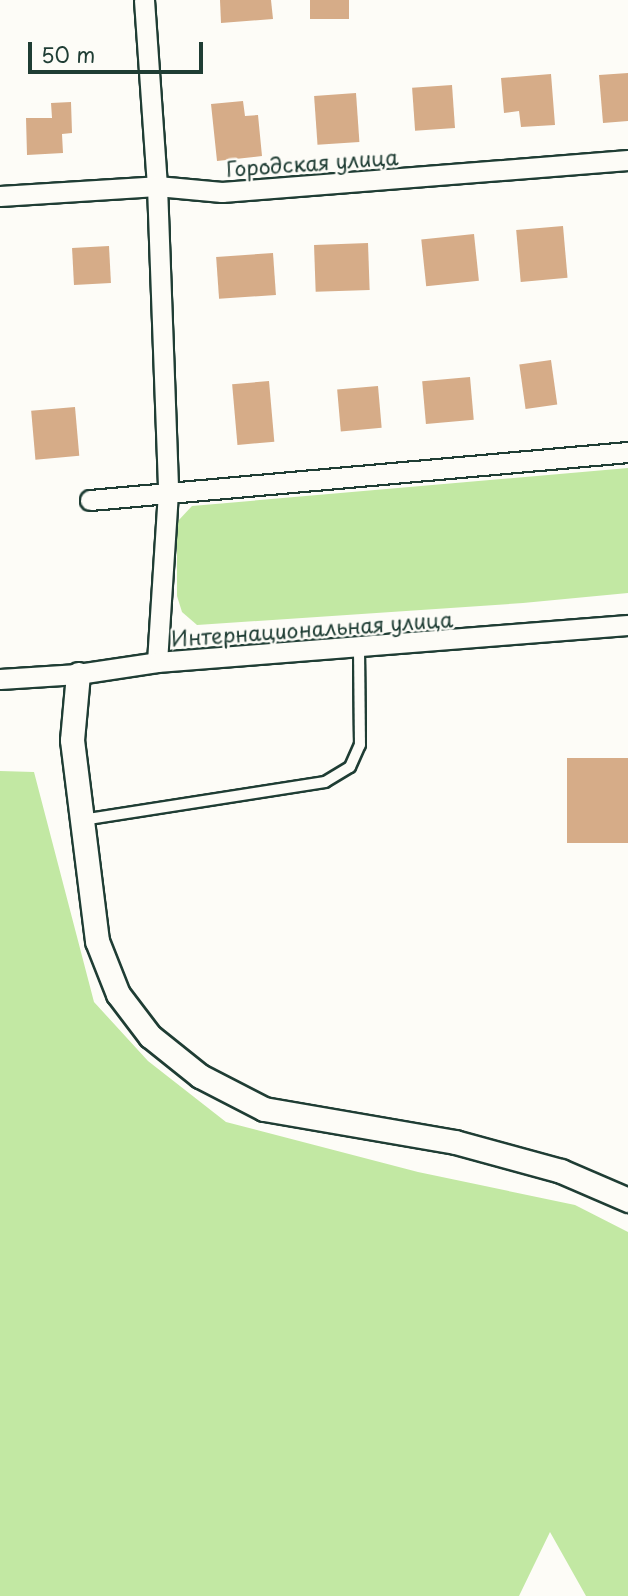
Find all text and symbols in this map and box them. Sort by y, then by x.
scale bar [32,28,206,72]
text: 50 m [41,38,95,70]
street label: Городская улица [224,143,400,181]
street label: Интернациональная улица [170,606,454,650]

